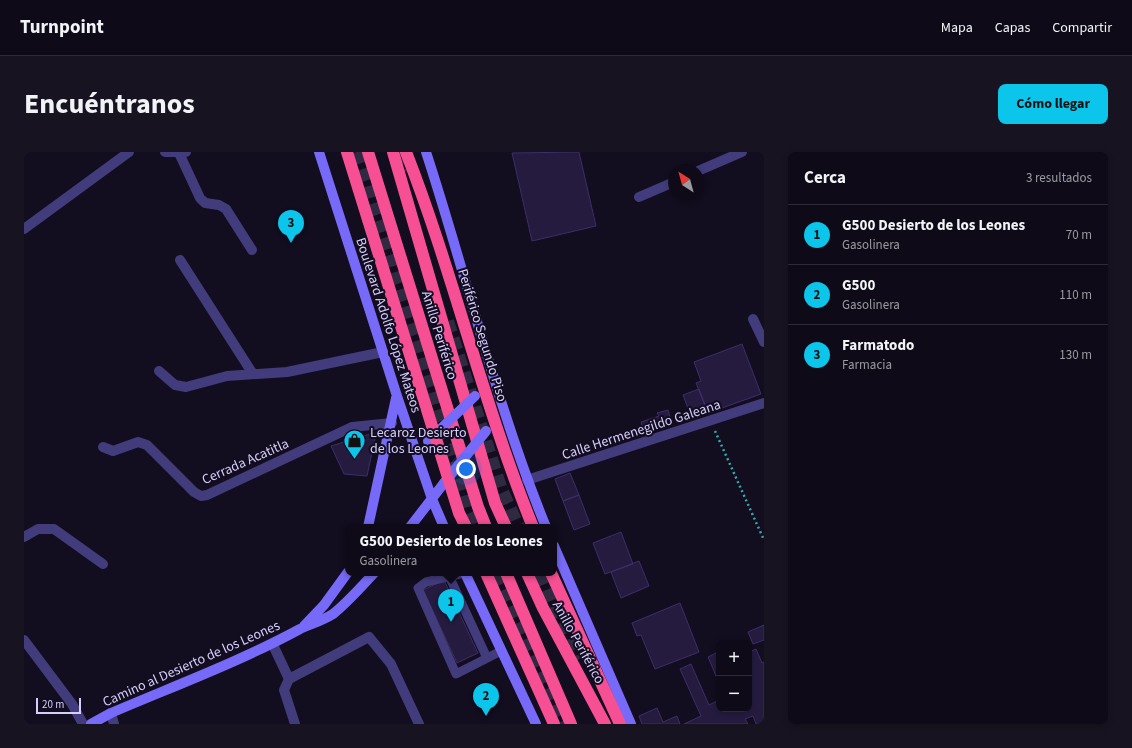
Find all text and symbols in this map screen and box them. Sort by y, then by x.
text: Turnpoint [20,14,104,41]
text: Mapa [941,18,973,38]
text: Capas [995,18,1030,38]
text: Compartir [1052,18,1112,38]
text: Encuéntranos [24,84,195,124]
button: Cómo llegar [998,84,1108,124]
north arrow [668,164,704,200]
text: Cerca [804,166,846,190]
text: 3 resultados [1026,169,1092,187]
pin: 3 [278,210,304,243]
text: G500 Desierto de los Leones [842,215,1025,236]
text: 1 [814,226,820,244]
text: 70 m [1066,226,1092,244]
street label: Boulevard Adolfo López Mateos [350,235,426,416]
text: Gasolinera [842,236,900,254]
street label: Periférico Segundo Piso [452,266,512,404]
text: G500 [842,275,875,296]
text: 2 [814,286,820,304]
text: 110 m [1059,286,1092,304]
street label: Anillo Periférico [416,288,462,382]
text: Gasolinera [842,296,900,314]
text: Farmatodo [842,335,914,356]
text: 3 [814,346,820,364]
text: 130 m [1059,346,1092,364]
text: Farmacia [842,356,892,374]
street label: Calle Hermenegildo Galeana [559,395,723,465]
place label: Lecaroz Desierto de los Leones [370,423,467,459]
shop icon: Lecaroz Desierto de los Leones [341,427,367,460]
street label: Cerrada Acatitla [199,434,292,490]
your location [456,459,476,479]
popup [345,524,557,576]
text: G500 Desierto de los Leones [359,531,543,552]
text: Gasolinera [359,552,417,570]
pin: 1 [438,589,464,622]
street label: Anillo Periférico [547,597,609,688]
street label: Camino al Desierto de los Leones [100,616,283,712]
map controls [716,640,752,712]
button: + [716,640,752,676]
button: − [716,676,752,712]
pin: 2 [473,683,499,716]
scale bar [36,696,81,715]
text: 20 m [42,697,64,712]

